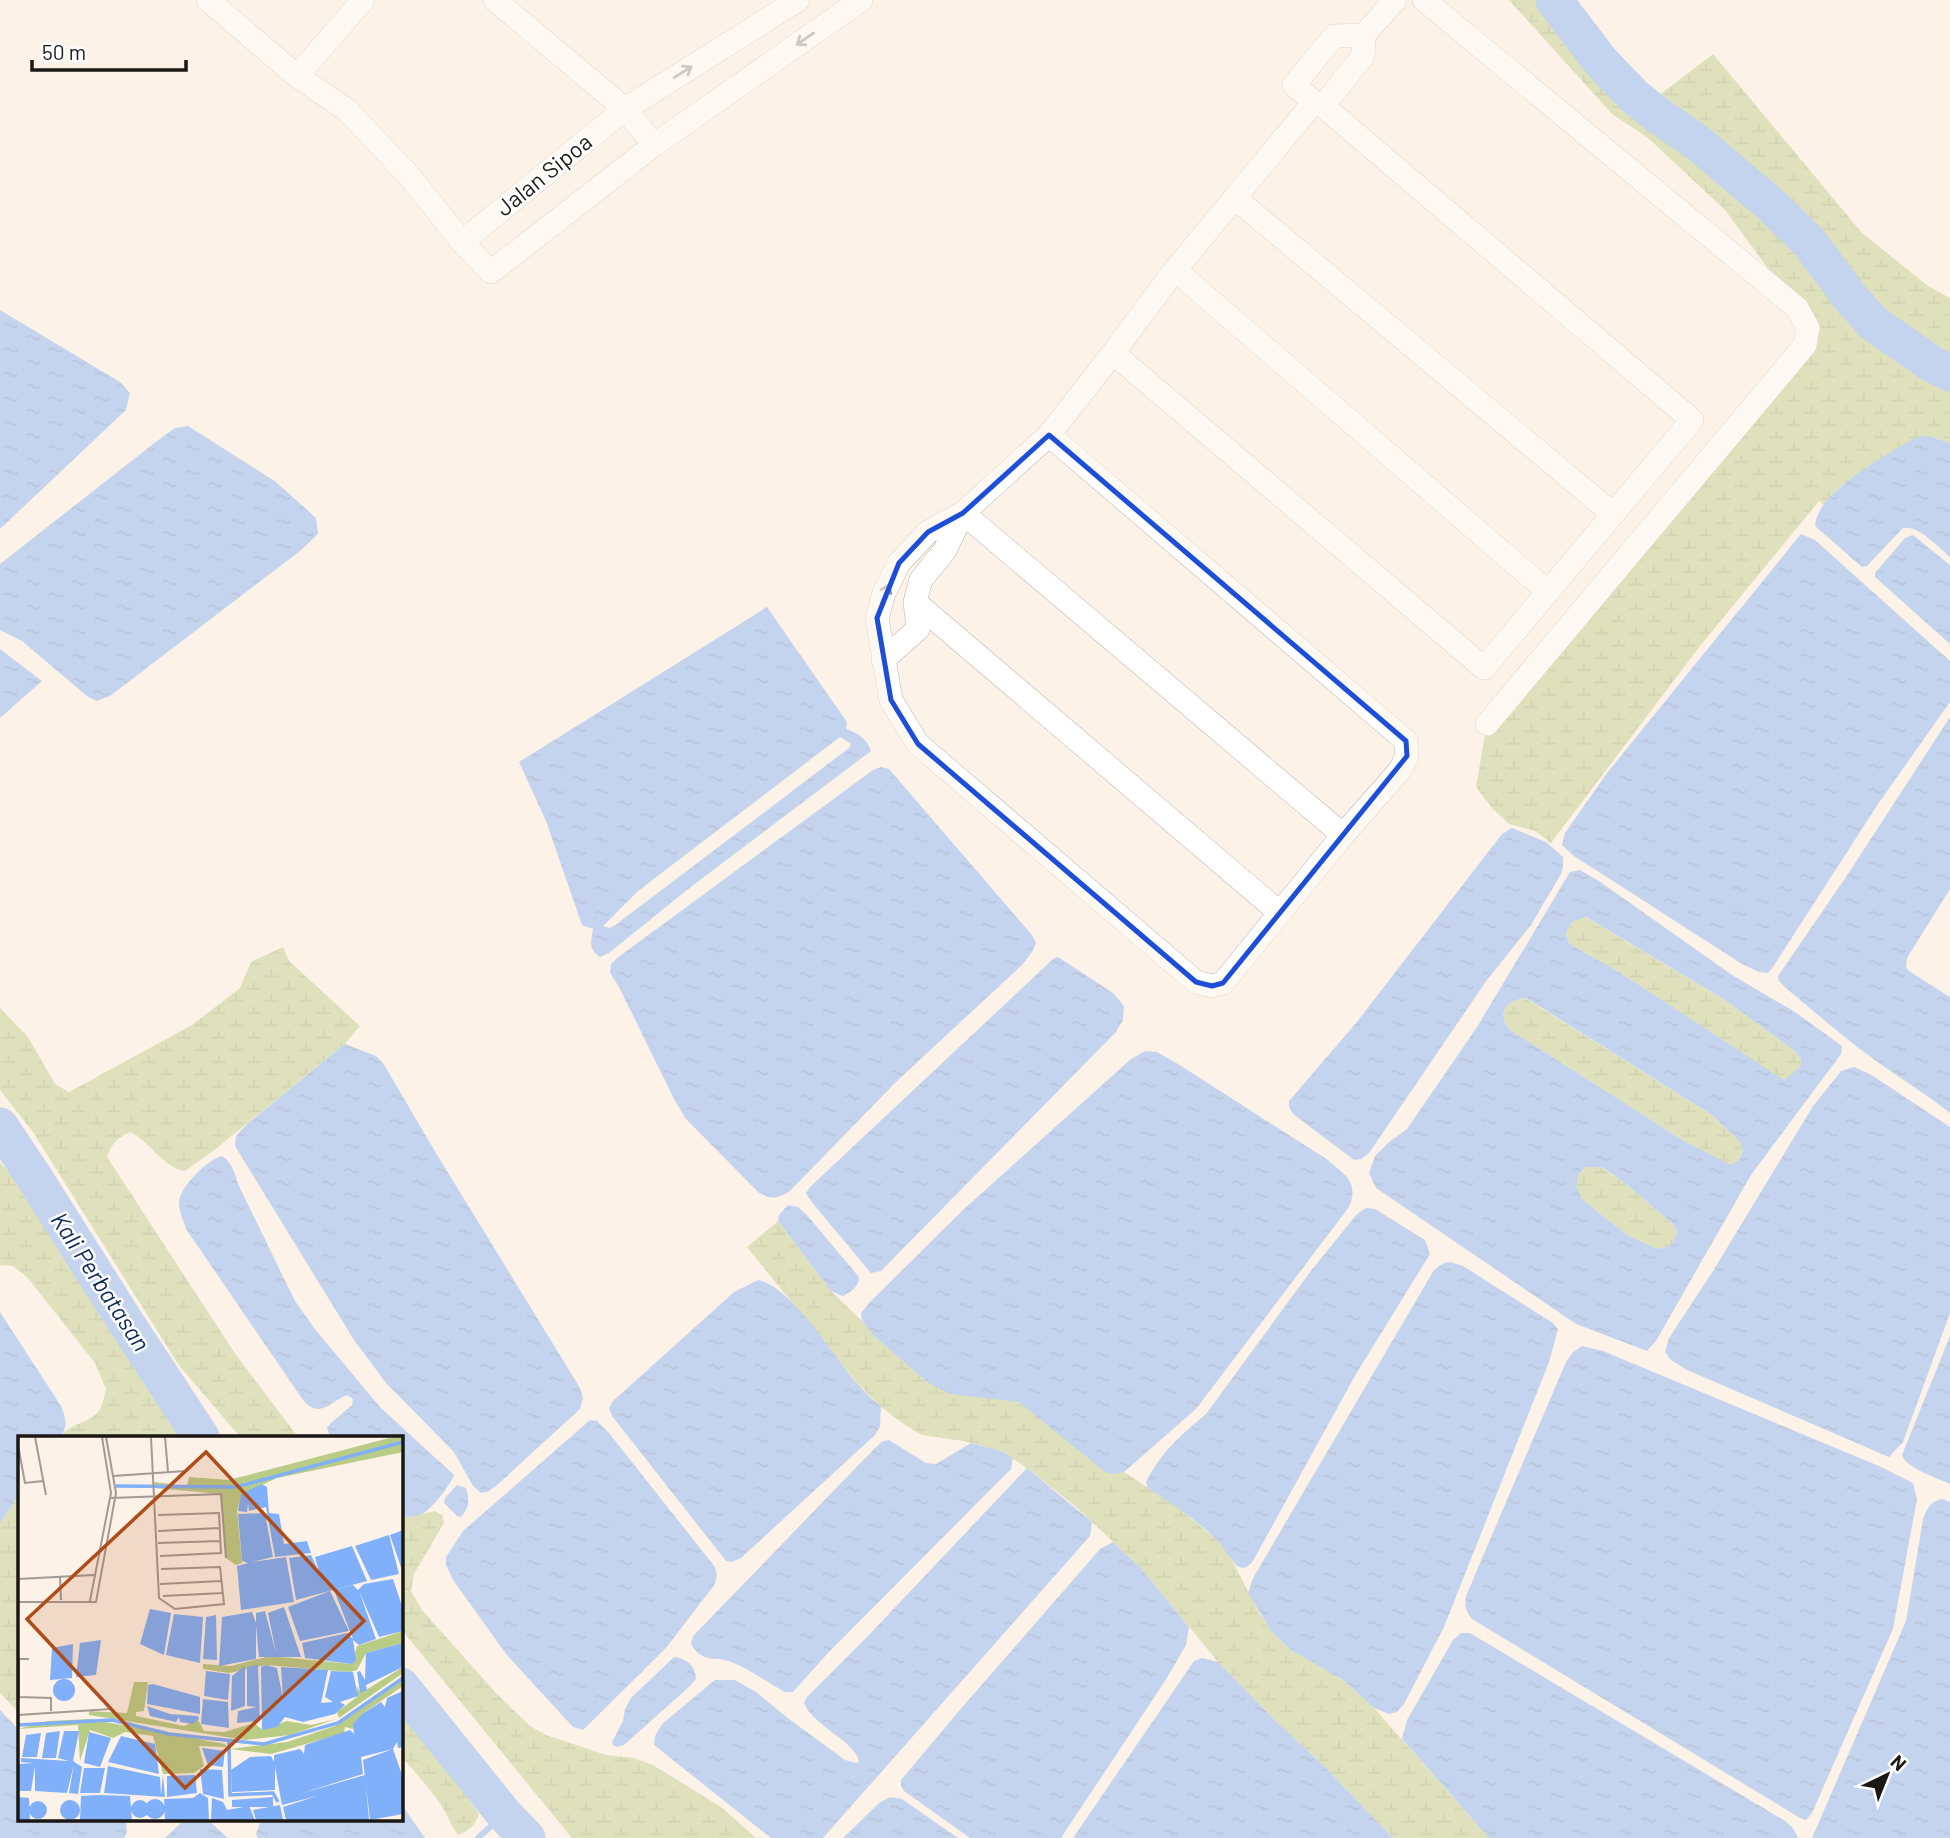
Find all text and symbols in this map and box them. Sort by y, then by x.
scale bar [32,28,186,72]
one-way arrow [796,32,815,46]
text: 50 m [42,39,86,64]
one-way arrow [673,65,693,79]
street label: Jalan Sipoa [490,127,597,221]
one-way arrow [879,583,892,605]
water label: Kali Perbatasan [46,1206,157,1356]
inset map [18,1436,402,1820]
north arrow [1852,1740,1922,1810]
text: N [1886,1749,1911,1775]

